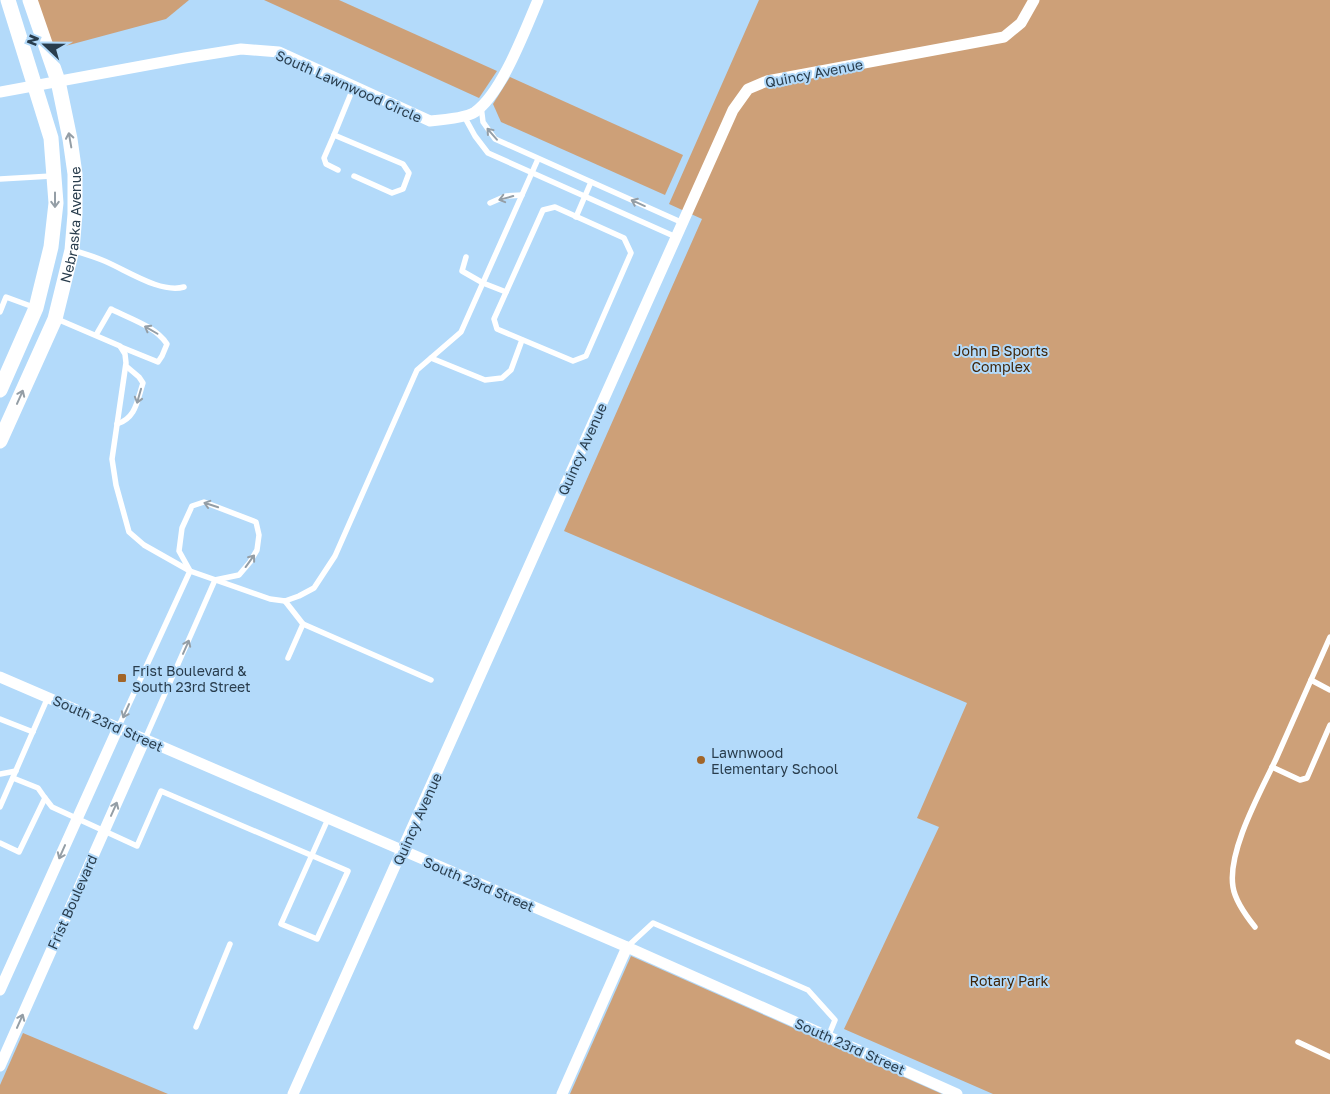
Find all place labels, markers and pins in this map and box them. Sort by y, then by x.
place label: Frist Boulevard & South 23rd Street [132,662,251,695]
marker: Frist Boulevard & South 23rd Street [116,672,128,684]
place label: Lawnwood Elementary School [711,744,838,777]
marker: Lawnwood Elementary School [695,754,707,766]

